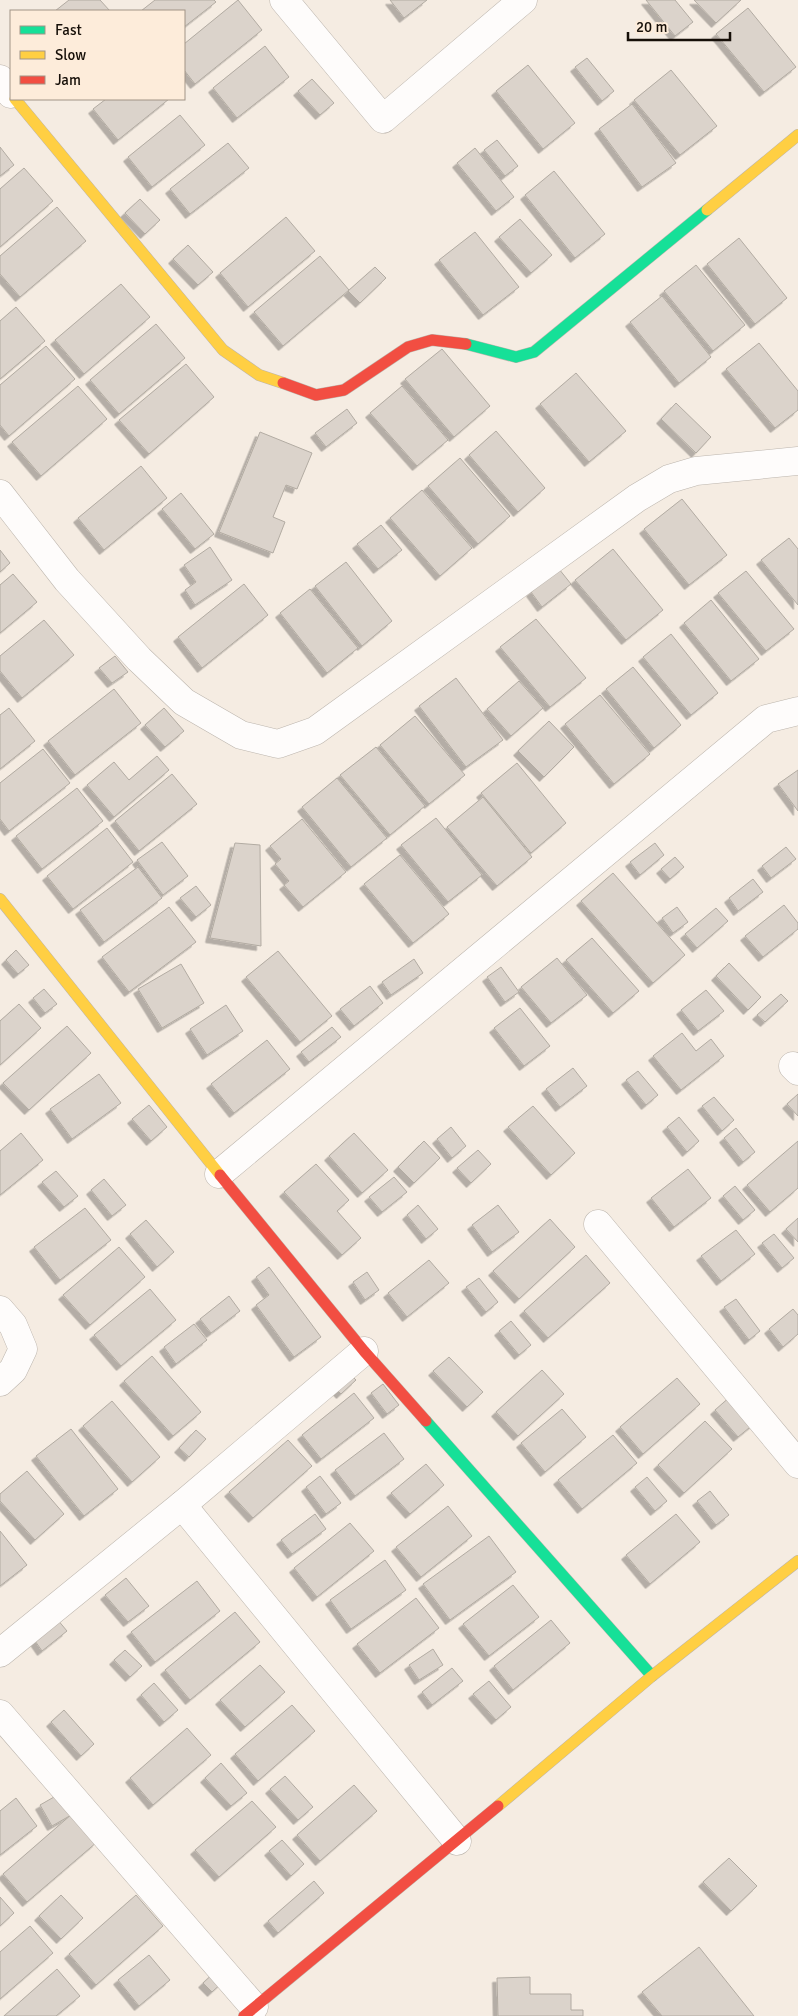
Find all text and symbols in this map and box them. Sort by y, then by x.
legend [10,10,185,100]
scale bar [628,10,730,42]
text: 20 m [636,18,667,36]
text: Fast [55,21,82,39]
text: Slow [55,46,86,64]
text: Jam [55,71,81,89]

